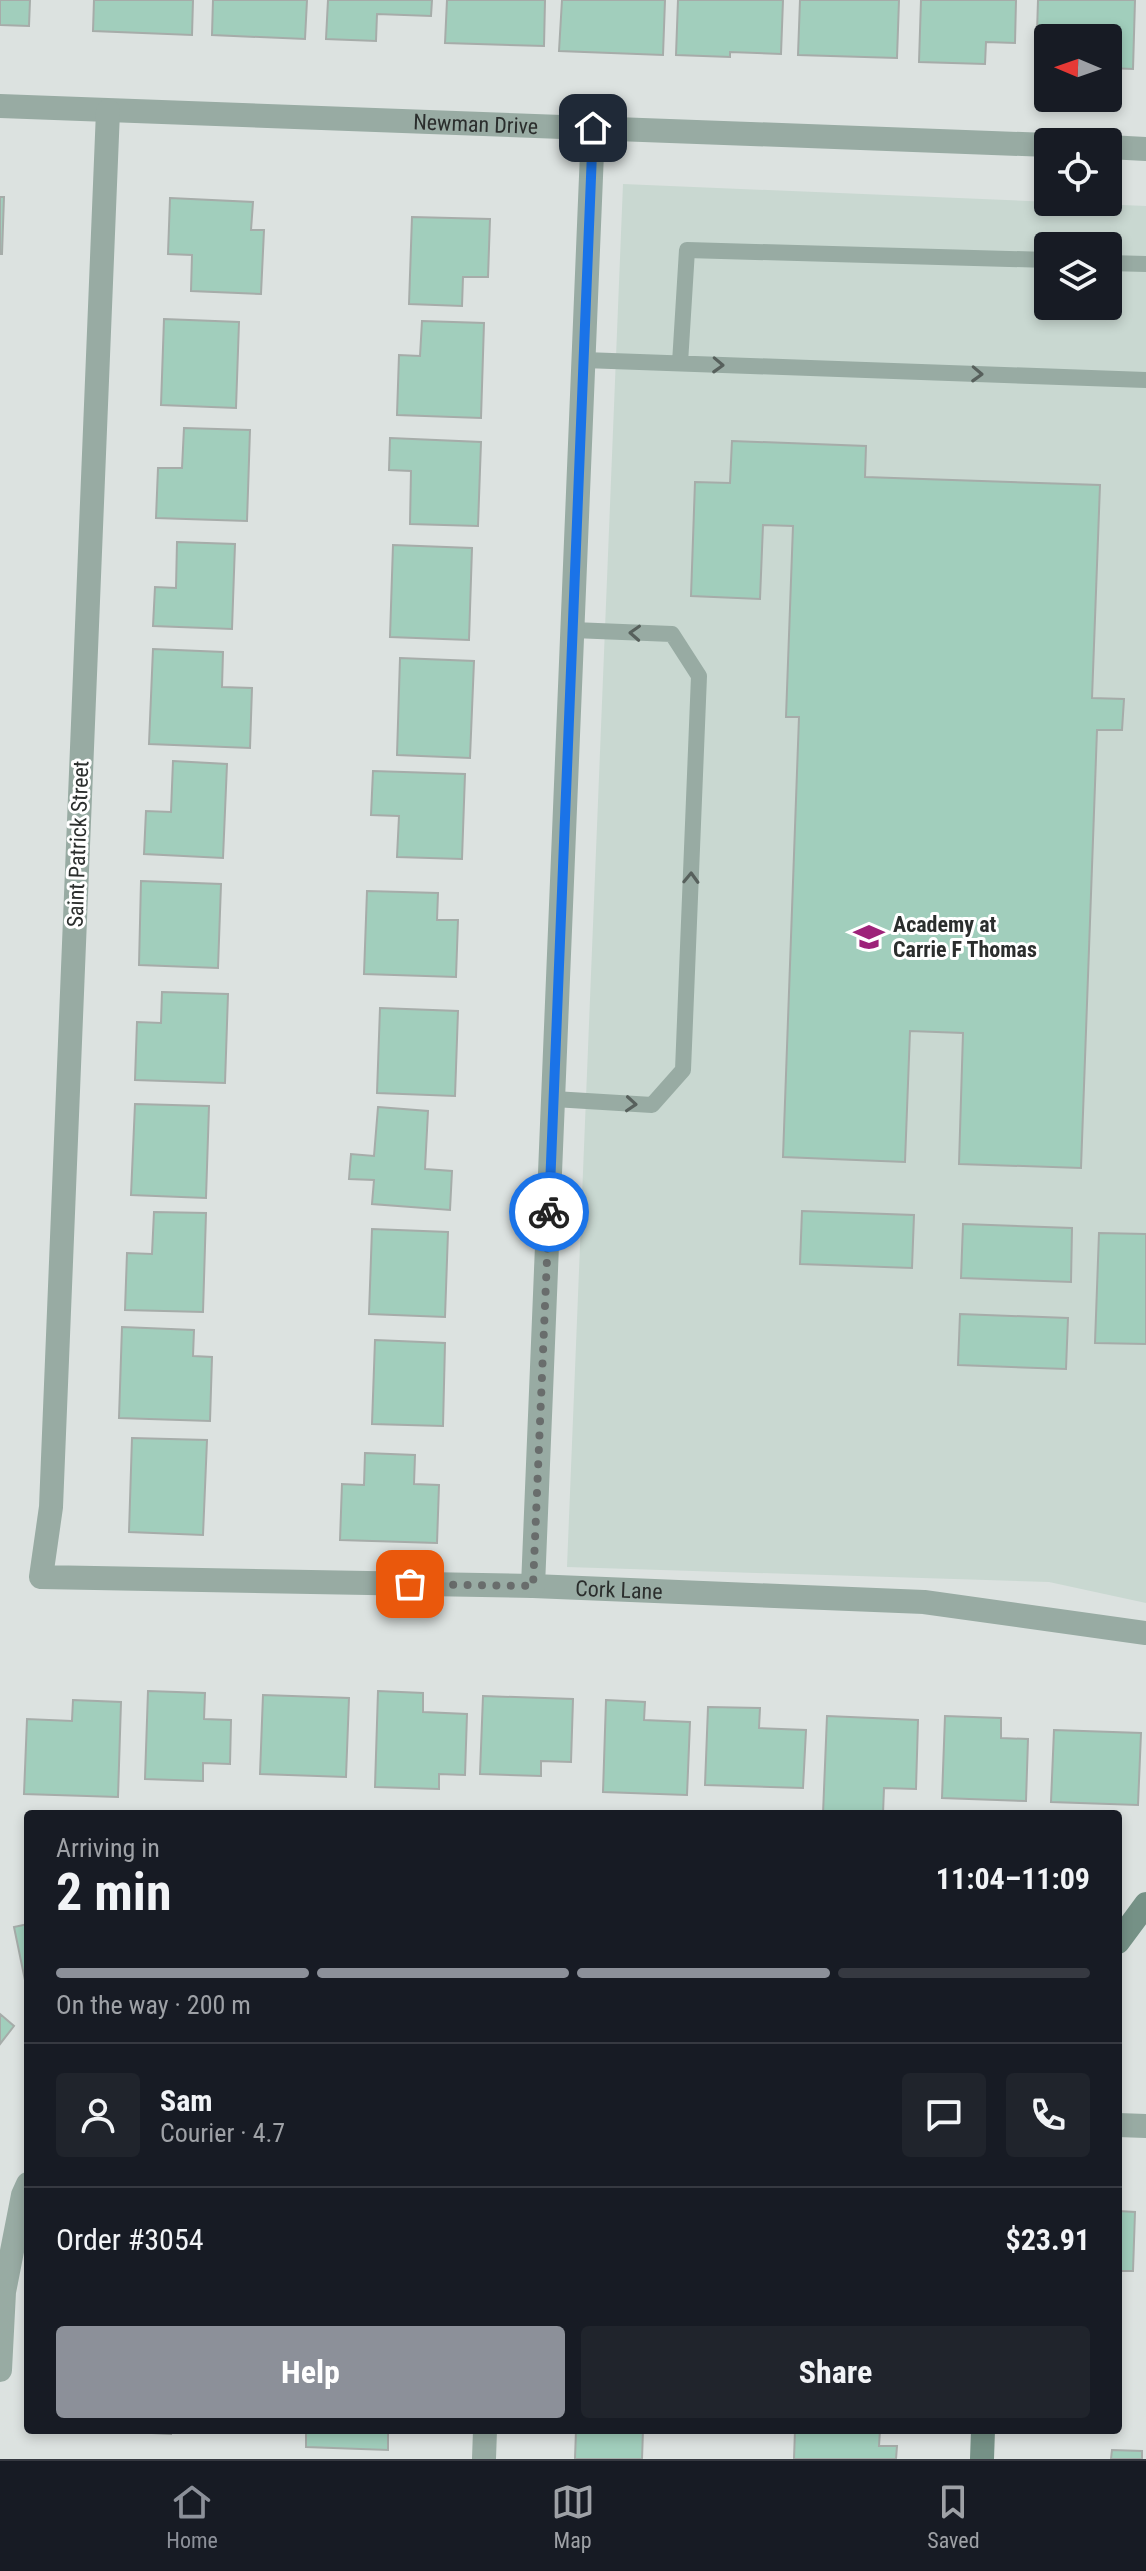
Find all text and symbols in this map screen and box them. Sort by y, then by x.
north arrow [1034,24,1122,112]
map controls [1034,24,1122,320]
pin [559,94,627,162]
icon: home [571,106,615,150]
street label: Newman Drive [413,109,539,139]
button: locate [1034,128,1122,216]
button: layers [1034,232,1122,320]
one-way arrow [712,356,725,373]
one-way arrow [971,365,984,382]
one-way arrow [628,624,641,641]
street label: Saint Patrick Street [63,760,93,928]
one-way arrow [682,871,699,884]
place label: Academy at Carrie F Thomas [893,912,1037,962]
school or university icon: Academy at Carrie F Thomas [852,920,886,954]
one-way arrow [625,1095,638,1112]
courier [509,1172,589,1252]
icon: bike [527,1190,571,1234]
pin [376,1550,444,1618]
icon: bag [388,1562,432,1606]
street label: Cork Lane [575,1575,663,1604]
text: Arriving in [56,1833,160,1863]
text: 11:04–11:09 [936,1861,1090,1896]
text: 2 min [56,1862,172,1923]
text: On the way · 200 m [56,1990,251,2020]
button: person [56,2073,140,2157]
button: chat [902,2073,986,2157]
button: phone [1006,2073,1090,2157]
text: Sam [160,2083,213,2118]
text: Courier · 4.7 [160,2118,285,2148]
text: Order #3054 [56,2222,204,2257]
text: $23.91 [1005,2222,1090,2257]
button: Help [56,2326,565,2418]
button: Share [581,2326,1090,2418]
tab: Home [166,2480,218,2553]
tab: Map [551,2480,595,2553]
tab: Saved [927,2480,980,2553]

